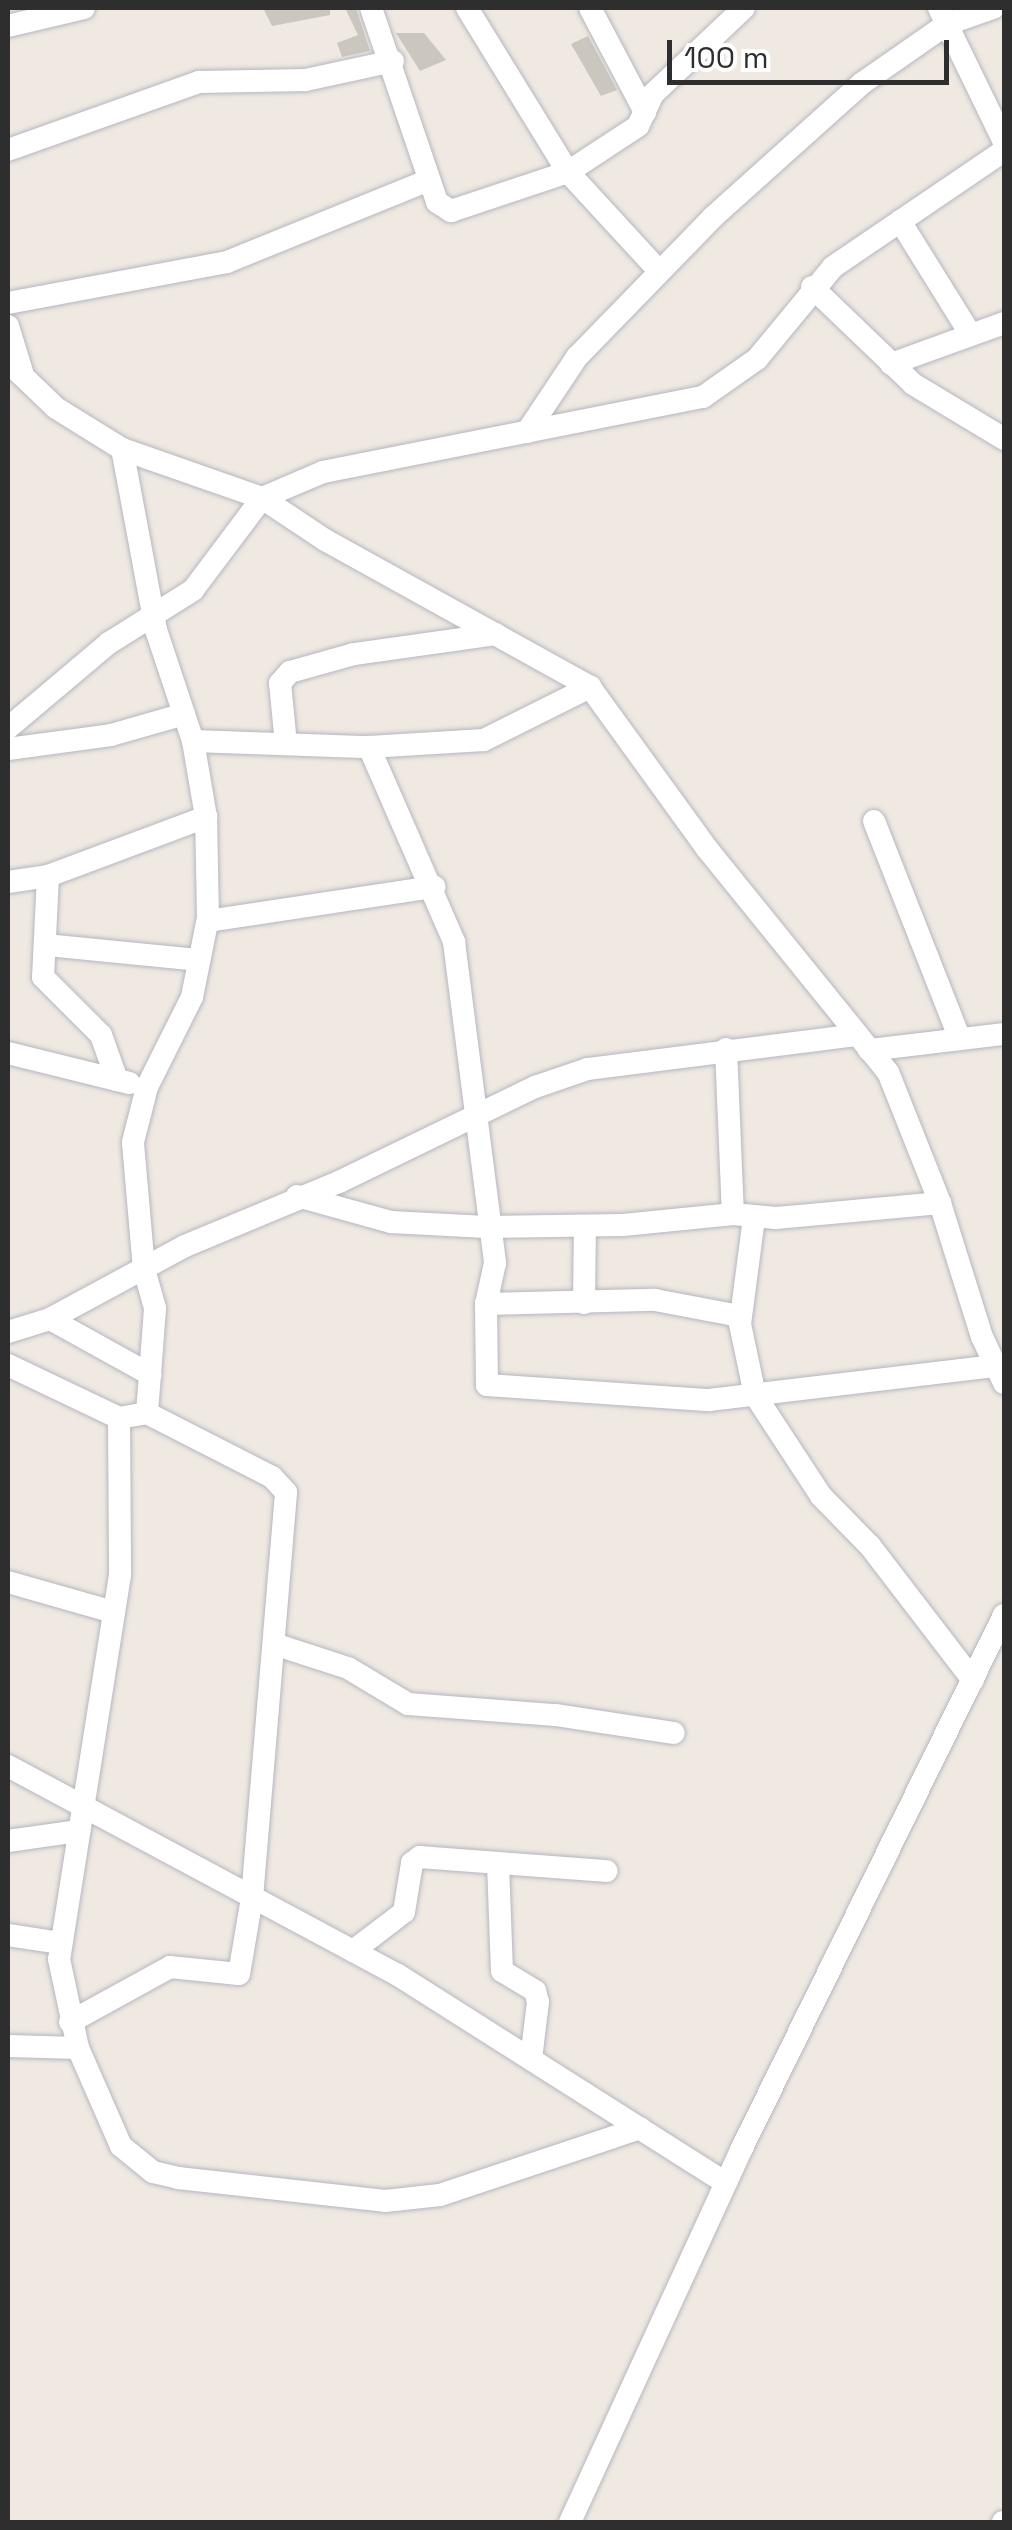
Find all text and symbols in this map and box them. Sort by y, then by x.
scale bar [672,20,954,82]
text: 100 m [684,38,769,77]

